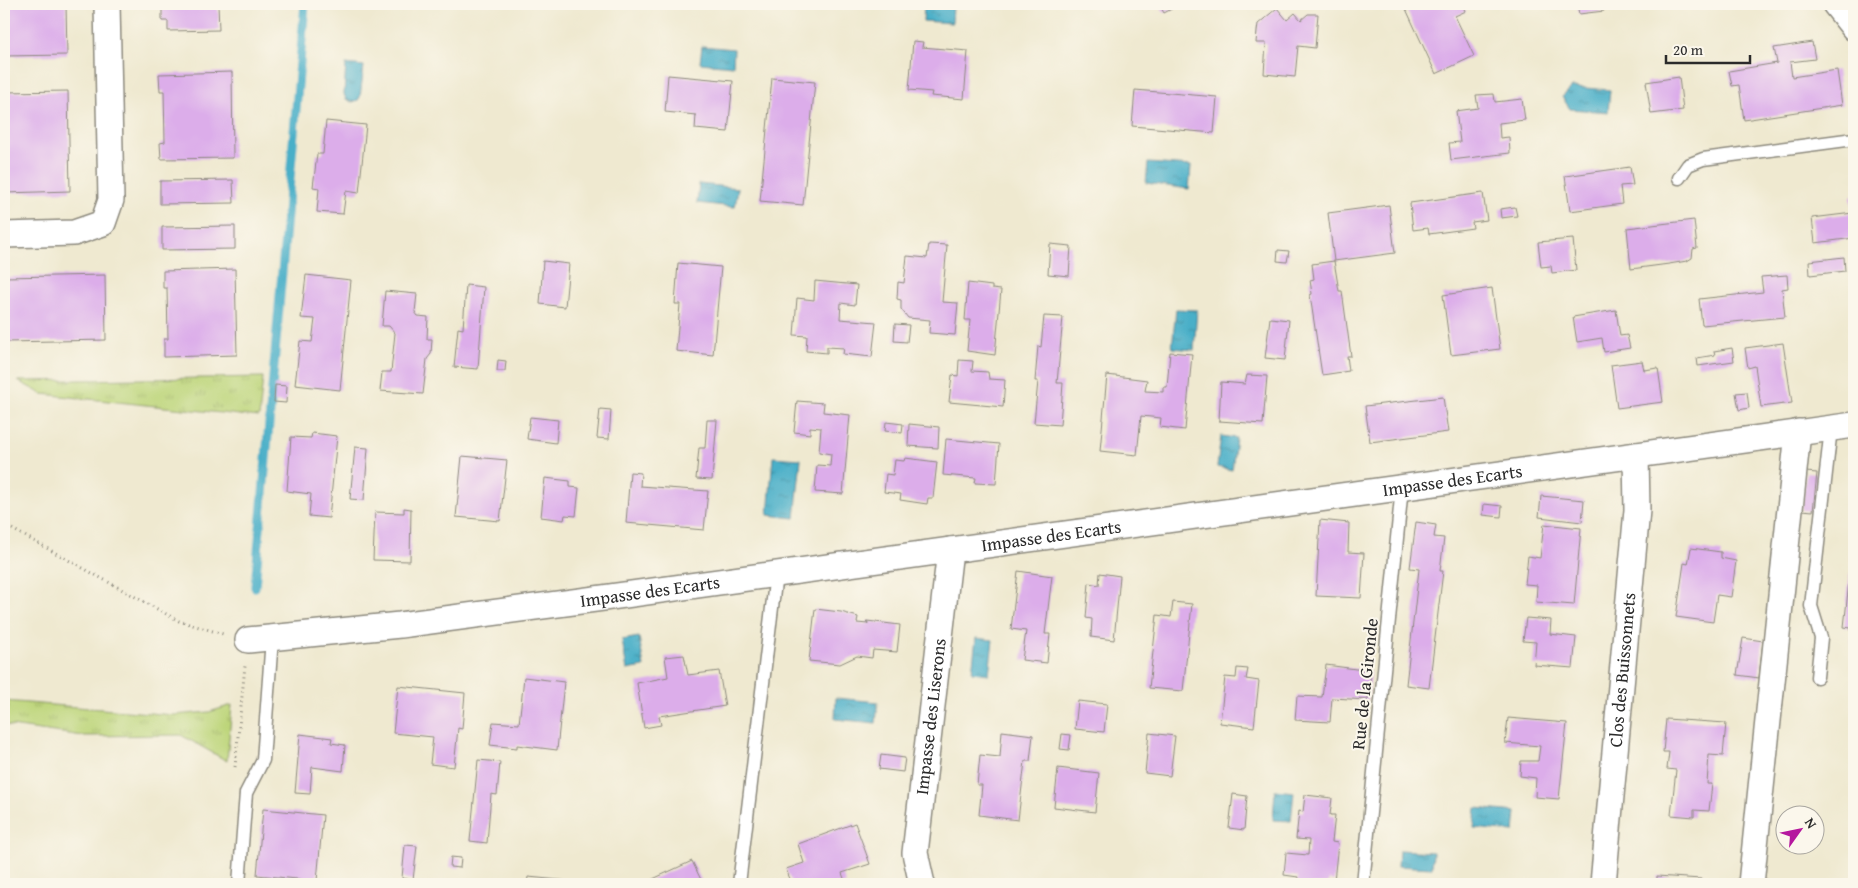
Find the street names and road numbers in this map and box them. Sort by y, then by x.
street label: Impasse des Ecarts [1381,457,1524,503]
street label: Impasse des Ecarts [979,512,1123,559]
street label: Impasse des Ecarts [578,568,722,614]
street label: Clos des Buissonnets [1602,591,1642,748]
street label: Rue de la Gironde [1344,617,1385,751]
street label: Impasse des Liserons [908,637,953,796]

